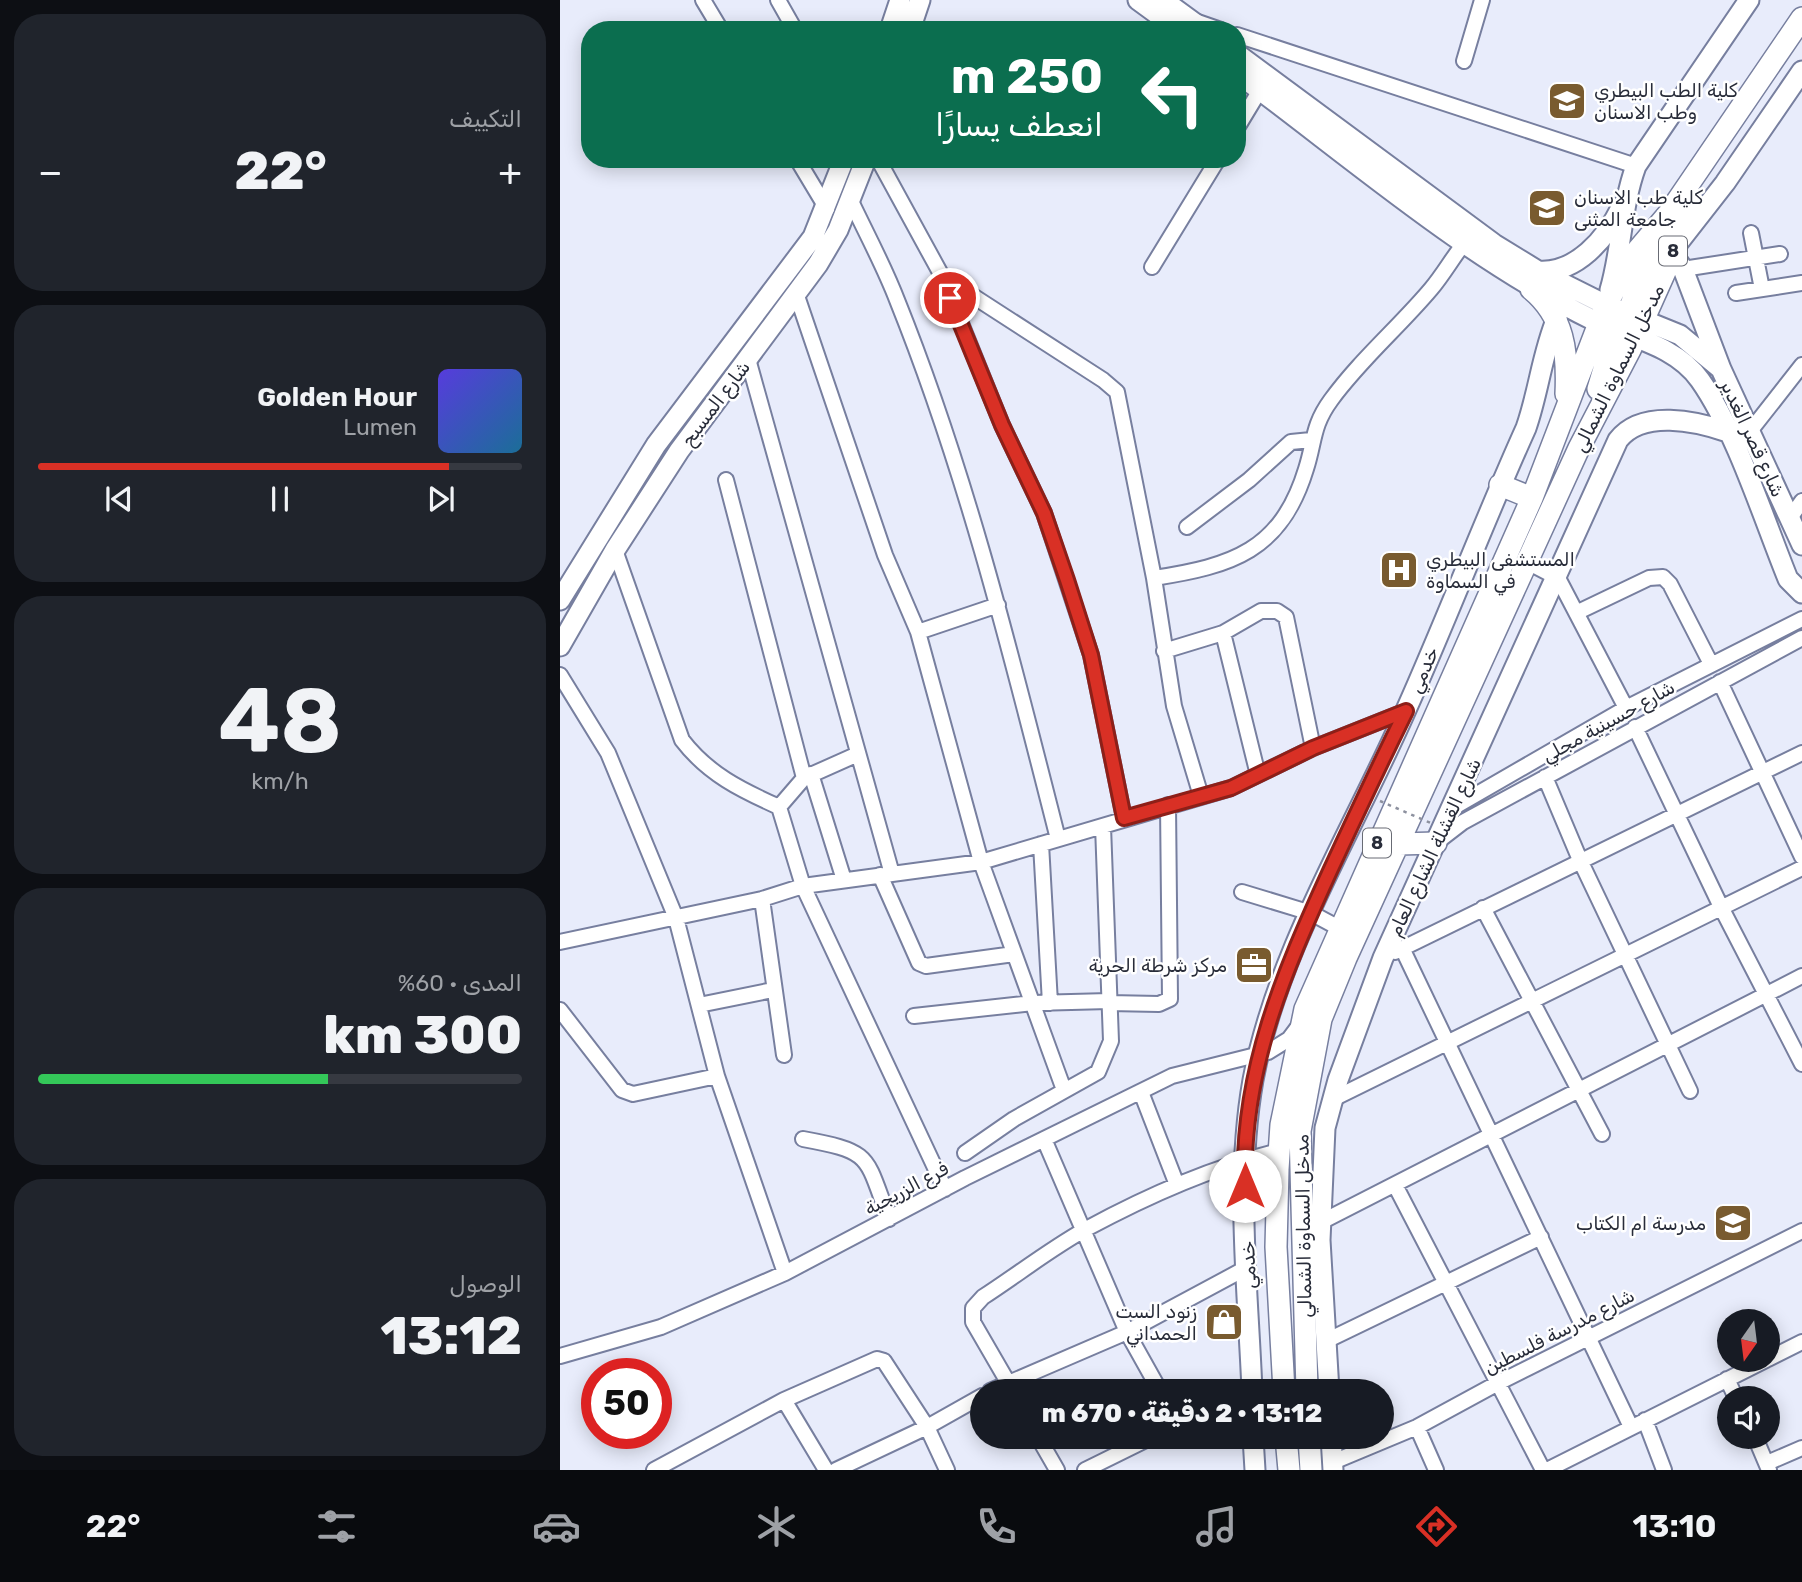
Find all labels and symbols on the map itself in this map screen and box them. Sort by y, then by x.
place label: كلية الطب البيطري وطب الاسنان [1594,79,1738,124]
school or university icon: كلية الطب البيطري وطب الاسنان [1546,80,1588,122]
place label: كلية طب الاسنان جامعة المثنى [1574,186,1703,231]
school or university icon: كلية طب الاسنان جامعة المثنى [1526,187,1568,229]
road number: 8 [1659,236,1687,265]
pin [920,268,980,328]
street label: مدخل السماوة الشمالي [1568,281,1672,457]
street label: شارع المسبح [676,356,756,452]
street label: شارع قصر الغدير [1713,375,1790,502]
place label: المستشفى البيطري في السماوة [1426,548,1575,596]
hospital icon: المستشفى البيطري في السماوة [1378,549,1420,591]
street label: خدمي [1403,644,1446,698]
street label: شارع حسينية مجلي [1538,675,1680,770]
street label: شارع القشلة الشارع العام [1383,754,1488,941]
road number: 8 [1363,828,1391,858]
office icon: مركز شرطة الحرية [1233,944,1275,986]
place label: مركز شرطة الحرية [1089,954,1227,977]
street label: مدخل السماوة الشمالي [1290,1134,1320,1318]
position arrow [1208,1149,1282,1223]
street label: فرع الزريجية [860,1157,953,1222]
school or university icon: مدرسة ام الكتاب [1712,1202,1754,1244]
place label: مدرسة ام الكتاب [1576,1212,1706,1236]
street label: خدمي [1236,1240,1264,1289]
street label: شارع مدرسة فلسطين [1480,1284,1639,1381]
place label: زنود الست الحمداني [1115,1300,1197,1348]
shop icon: زنود الست الحمداني [1203,1301,1245,1343]
north arrow [1717,1309,1780,1372]
speed limit sign: 50 [581,1358,672,1449]

